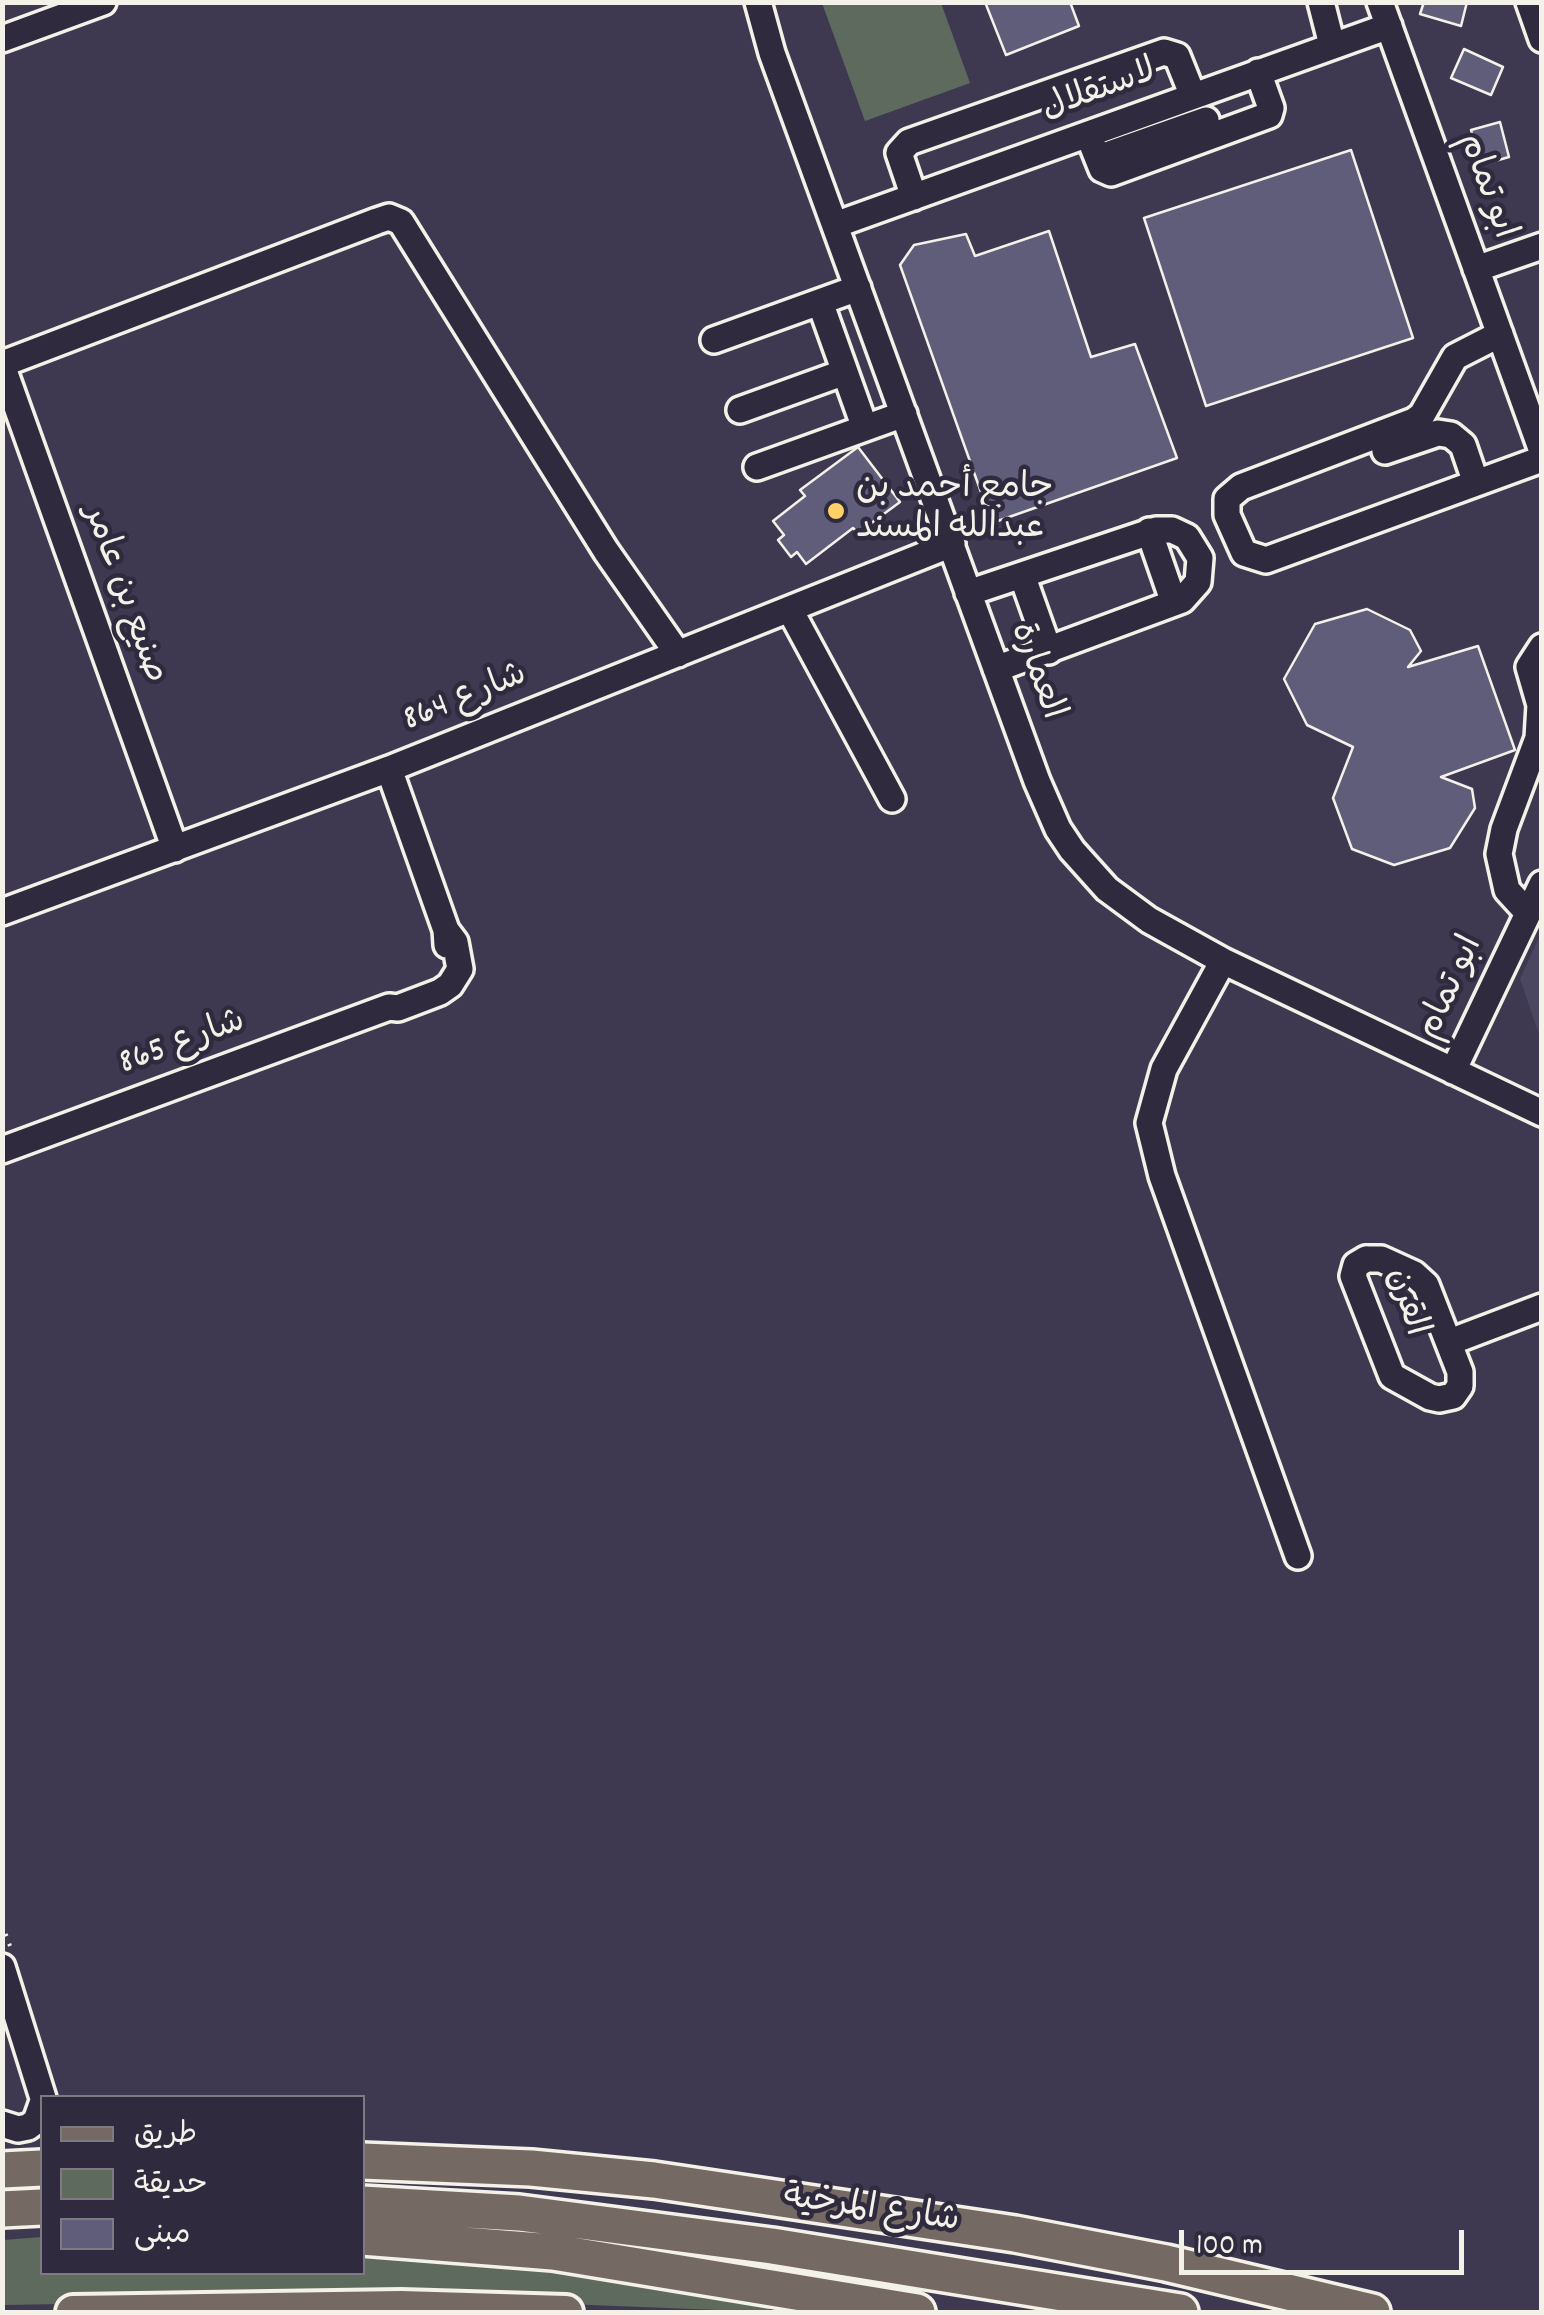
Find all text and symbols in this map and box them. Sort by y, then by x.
street label: لاستقلال [1037,53,1163,133]
street label: ابو تمام [1446,128,1522,246]
place label: جامع أحمد بن عبدالله المسند [856,470,1053,552]
street label: صنيع بن عامر [70,500,174,690]
marker: جامع أحمد بن عبدالله المسند [825,500,847,522]
street label: العمارة [997,618,1071,726]
street label: شارع 864 [398,656,534,744]
street label: ابو تمام [1411,930,1495,1048]
street label: شارع 865 [114,1003,252,1087]
street label: القرن [1374,1264,1434,1342]
legend [40,2095,365,2275]
text: طريق [134,2115,197,2158]
text: حديقة [134,2165,208,2208]
street label: شارع المرخية [780,2179,962,2245]
scale bar [1184,2210,1469,2272]
text: مبنى [134,2215,190,2258]
text: 100 m [1196,2226,1263,2269]

